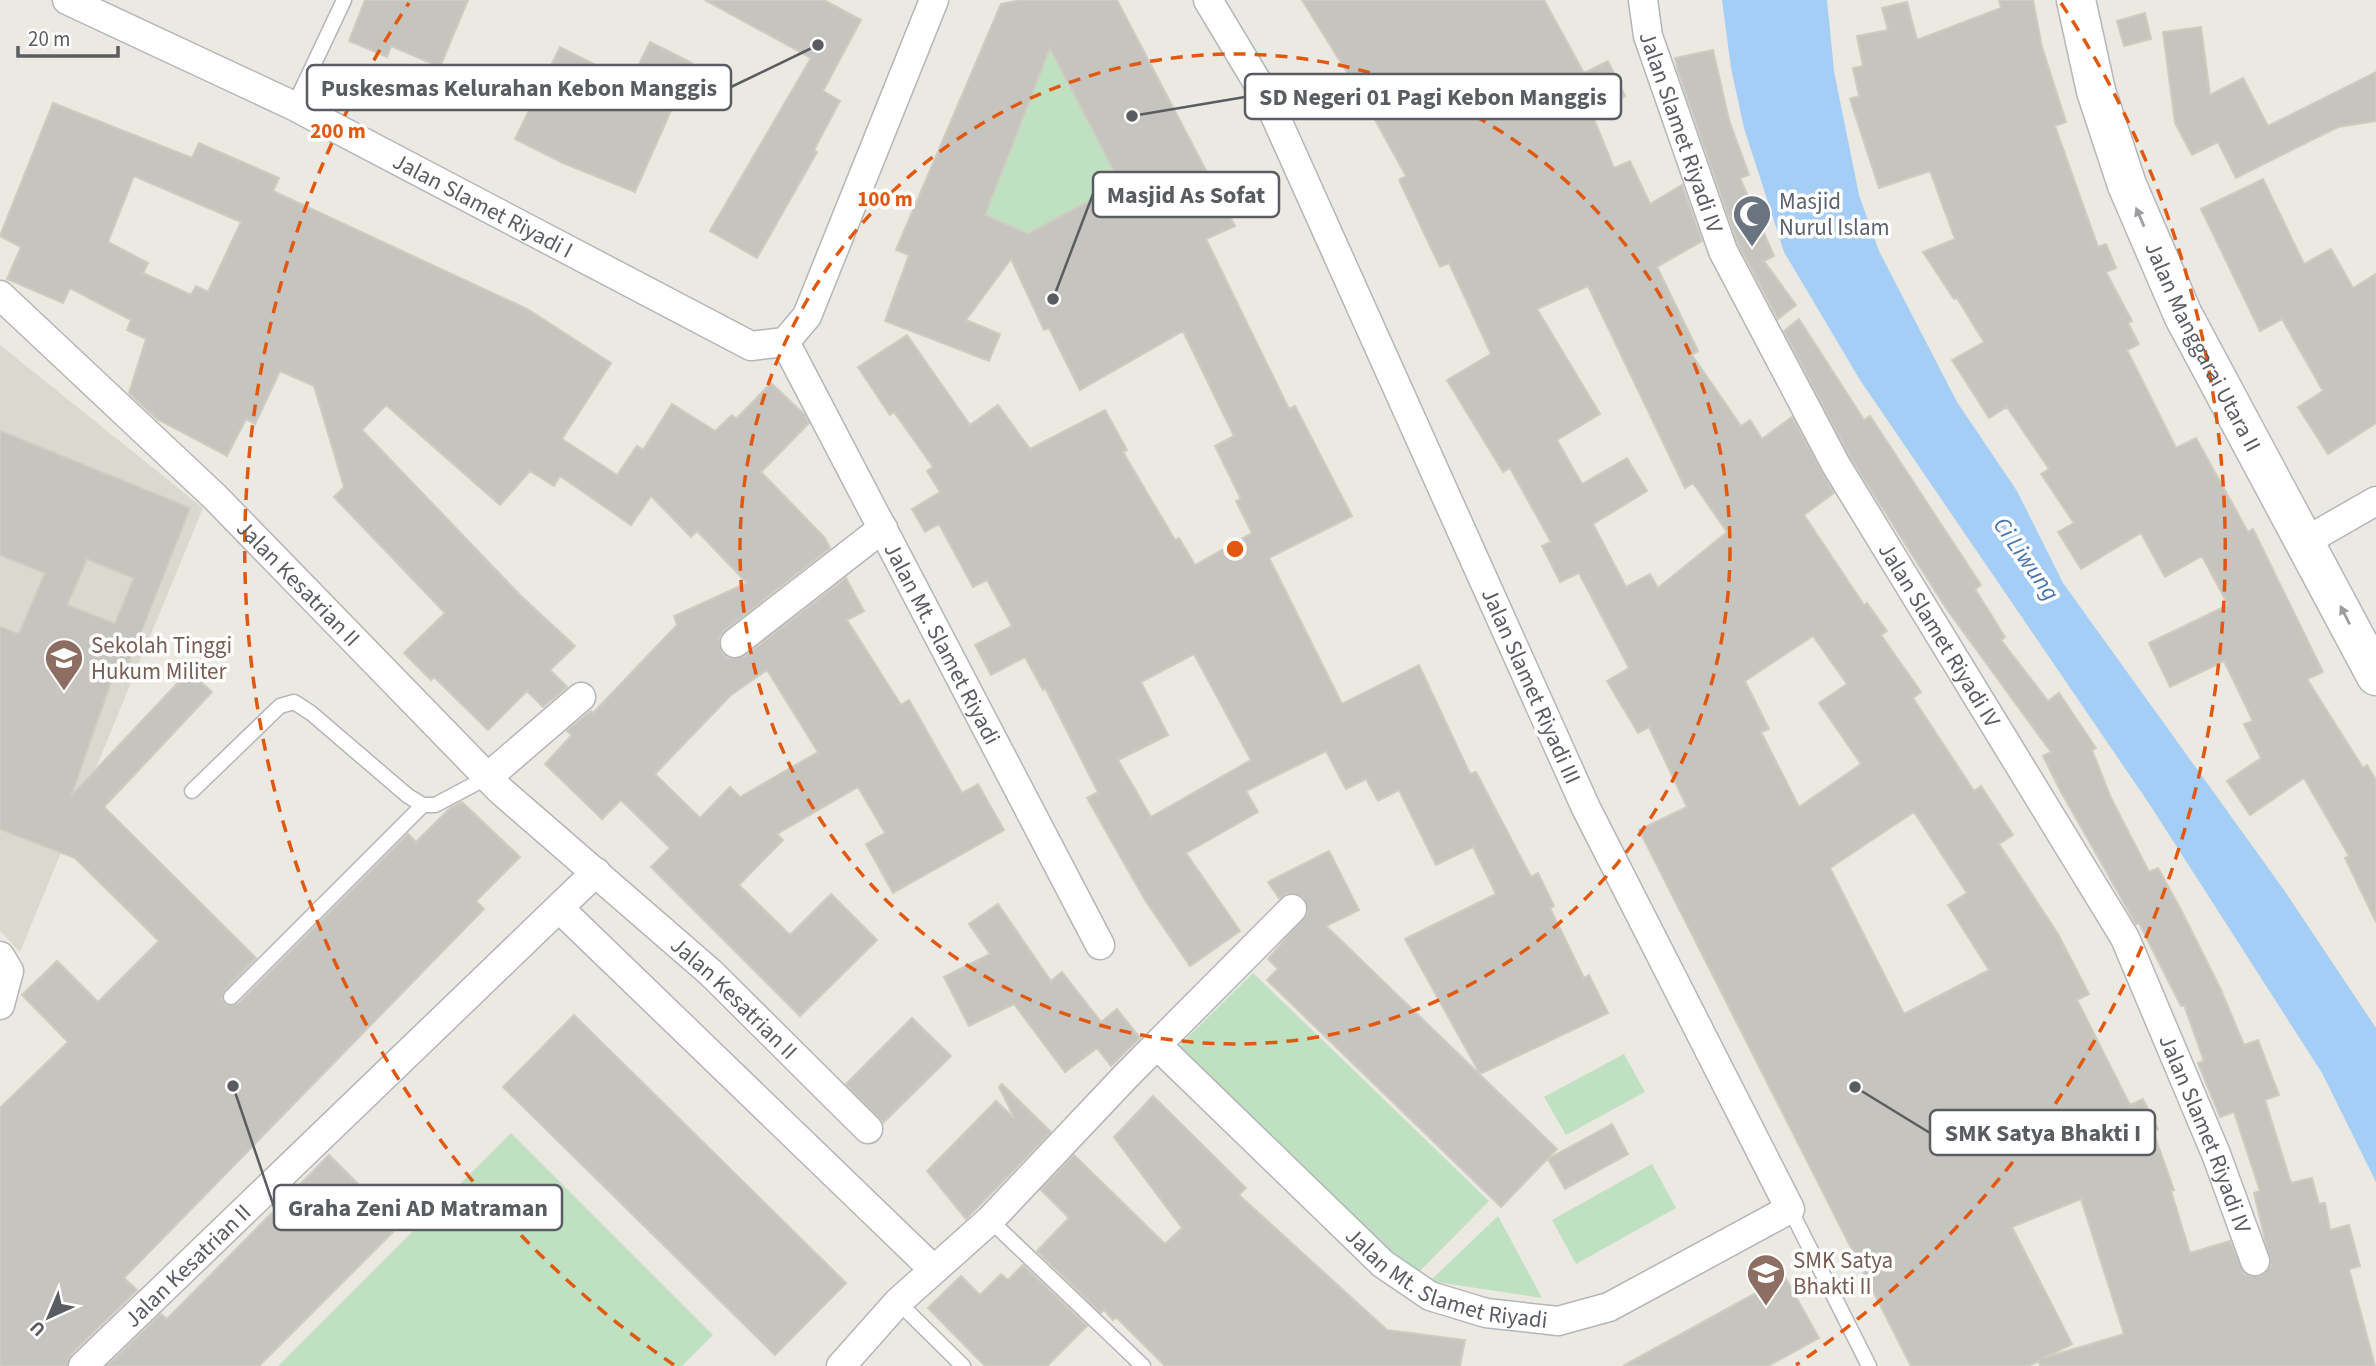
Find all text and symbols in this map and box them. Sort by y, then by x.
scale bar [18,14,117,58]
text: 20 m [28,24,70,54]
street label: Jalan Slamet Riyadi IV [1631,27,1732,237]
callout: Puskesmas Kelurahan Kebon Manggis [307,65,731,110]
text: Puskesmas Kelurahan Kebon Manggis [321,71,717,106]
callout: SD Negeri 01 Pagi Kebon Manggis [1245,74,1621,119]
text: SD Negeri 01 Pagi Kebon Manggis [1259,80,1607,115]
text: 200 m [310,116,366,146]
street label: Jalan Slamet Riyadi I [387,144,579,266]
callout: Masjid As Sofat [1093,172,1279,217]
text: Masjid As Sofat [1107,178,1265,213]
text: 100 m [857,184,913,214]
place label: Masjid Nurul Islam [1779,185,1890,244]
mosque icon: Masjid Nurul Islam [1731,193,1773,248]
one-way arrow [2135,206,2146,227]
street label: Jalan Manggarai Utara II [2137,236,2270,458]
water label: Ci Liwung [1984,510,2068,608]
street label: Jalan Kesatrian II [229,512,368,654]
street label: Jalan Slamet Riyadi IV [1871,536,2009,734]
street label: Jalan Mt. Slamet Riyadi [876,537,1009,750]
centre of rings [1223,537,1247,561]
street label: Jalan Slamet Riyadi III [1473,583,1589,789]
one-way arrow [2339,605,2351,625]
place label: Sekolah Tinggi Hukum Militer [91,629,232,688]
school or university icon: Sekolah Tinggi Hukum Militer [43,637,85,692]
street label: Jalan Kesatrian II [663,929,805,1067]
street label: Jalan Slamet Riyadi IV [2151,1029,2260,1238]
callout: SMK Satya Bhakti I [1930,1110,2155,1155]
text: SMK Satya Bhakti I [1945,1116,2141,1151]
callout: Graha Zeni AD Matraman [274,1185,562,1230]
text: Graha Zeni AD Matraman [288,1191,548,1226]
street label: Jalan Kesatrian II [117,1196,258,1335]
street label: Jalan Mt. Slamet Riyadi [1338,1220,1549,1336]
place label: SMK Satya Bhakti II [1793,1244,1893,1303]
school or university icon: SMK Satya Bhakti II [1745,1252,1787,1307]
north arrow [14,1282,84,1352]
text: U [24,1314,52,1342]

